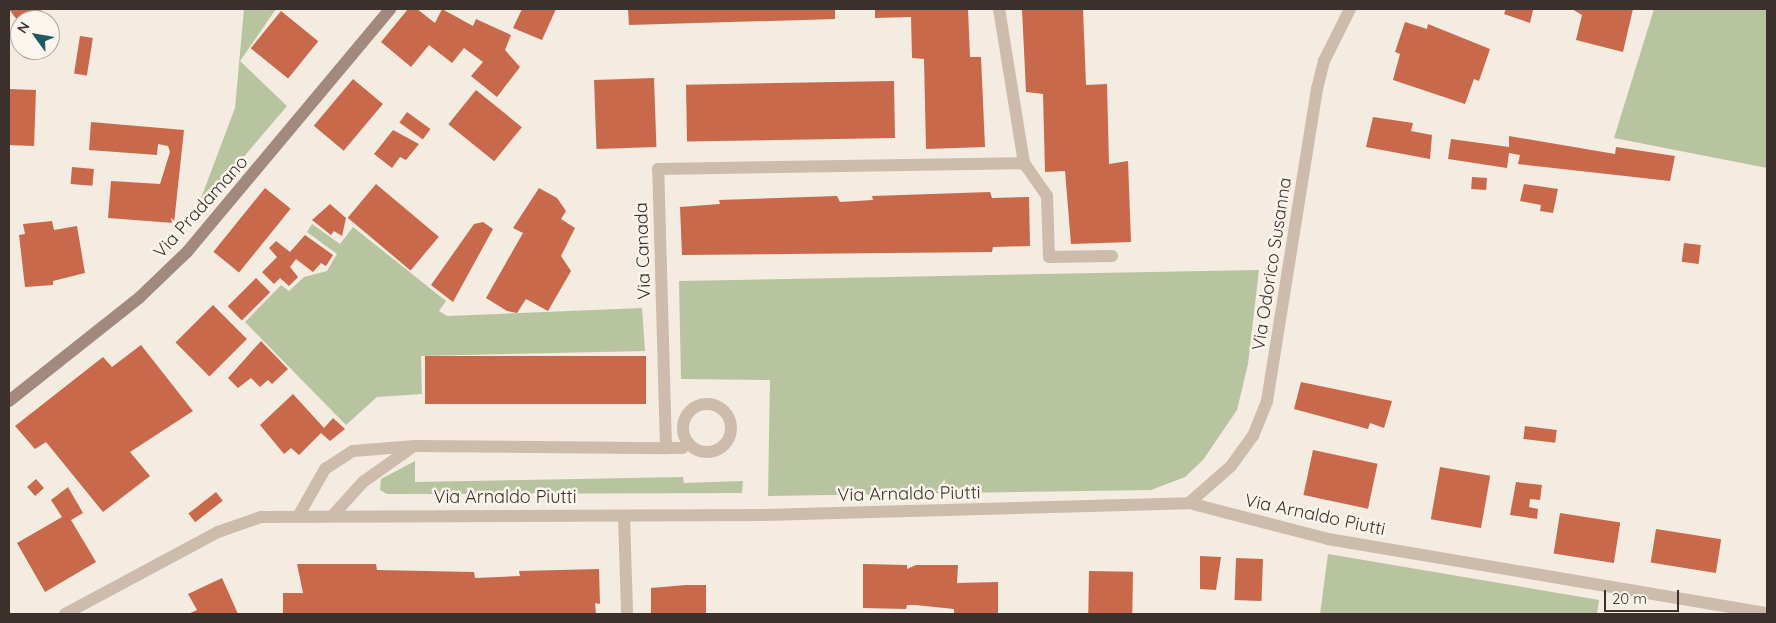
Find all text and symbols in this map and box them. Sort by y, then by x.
north arrow [10,10,60,60]
text: N [13,18,33,37]
street label: Via Pradamano [149,151,253,263]
street label: Via Odorico Susanna [1248,176,1296,352]
street label: Via Canada [631,202,655,300]
street label: Via Arnaldo Piutti [837,482,981,506]
street label: Via Arnaldo Piutti [433,486,577,508]
street label: Via Arnaldo Piutti [1243,490,1387,540]
scale bar [1606,580,1681,612]
text: 20 m [1612,589,1647,608]

